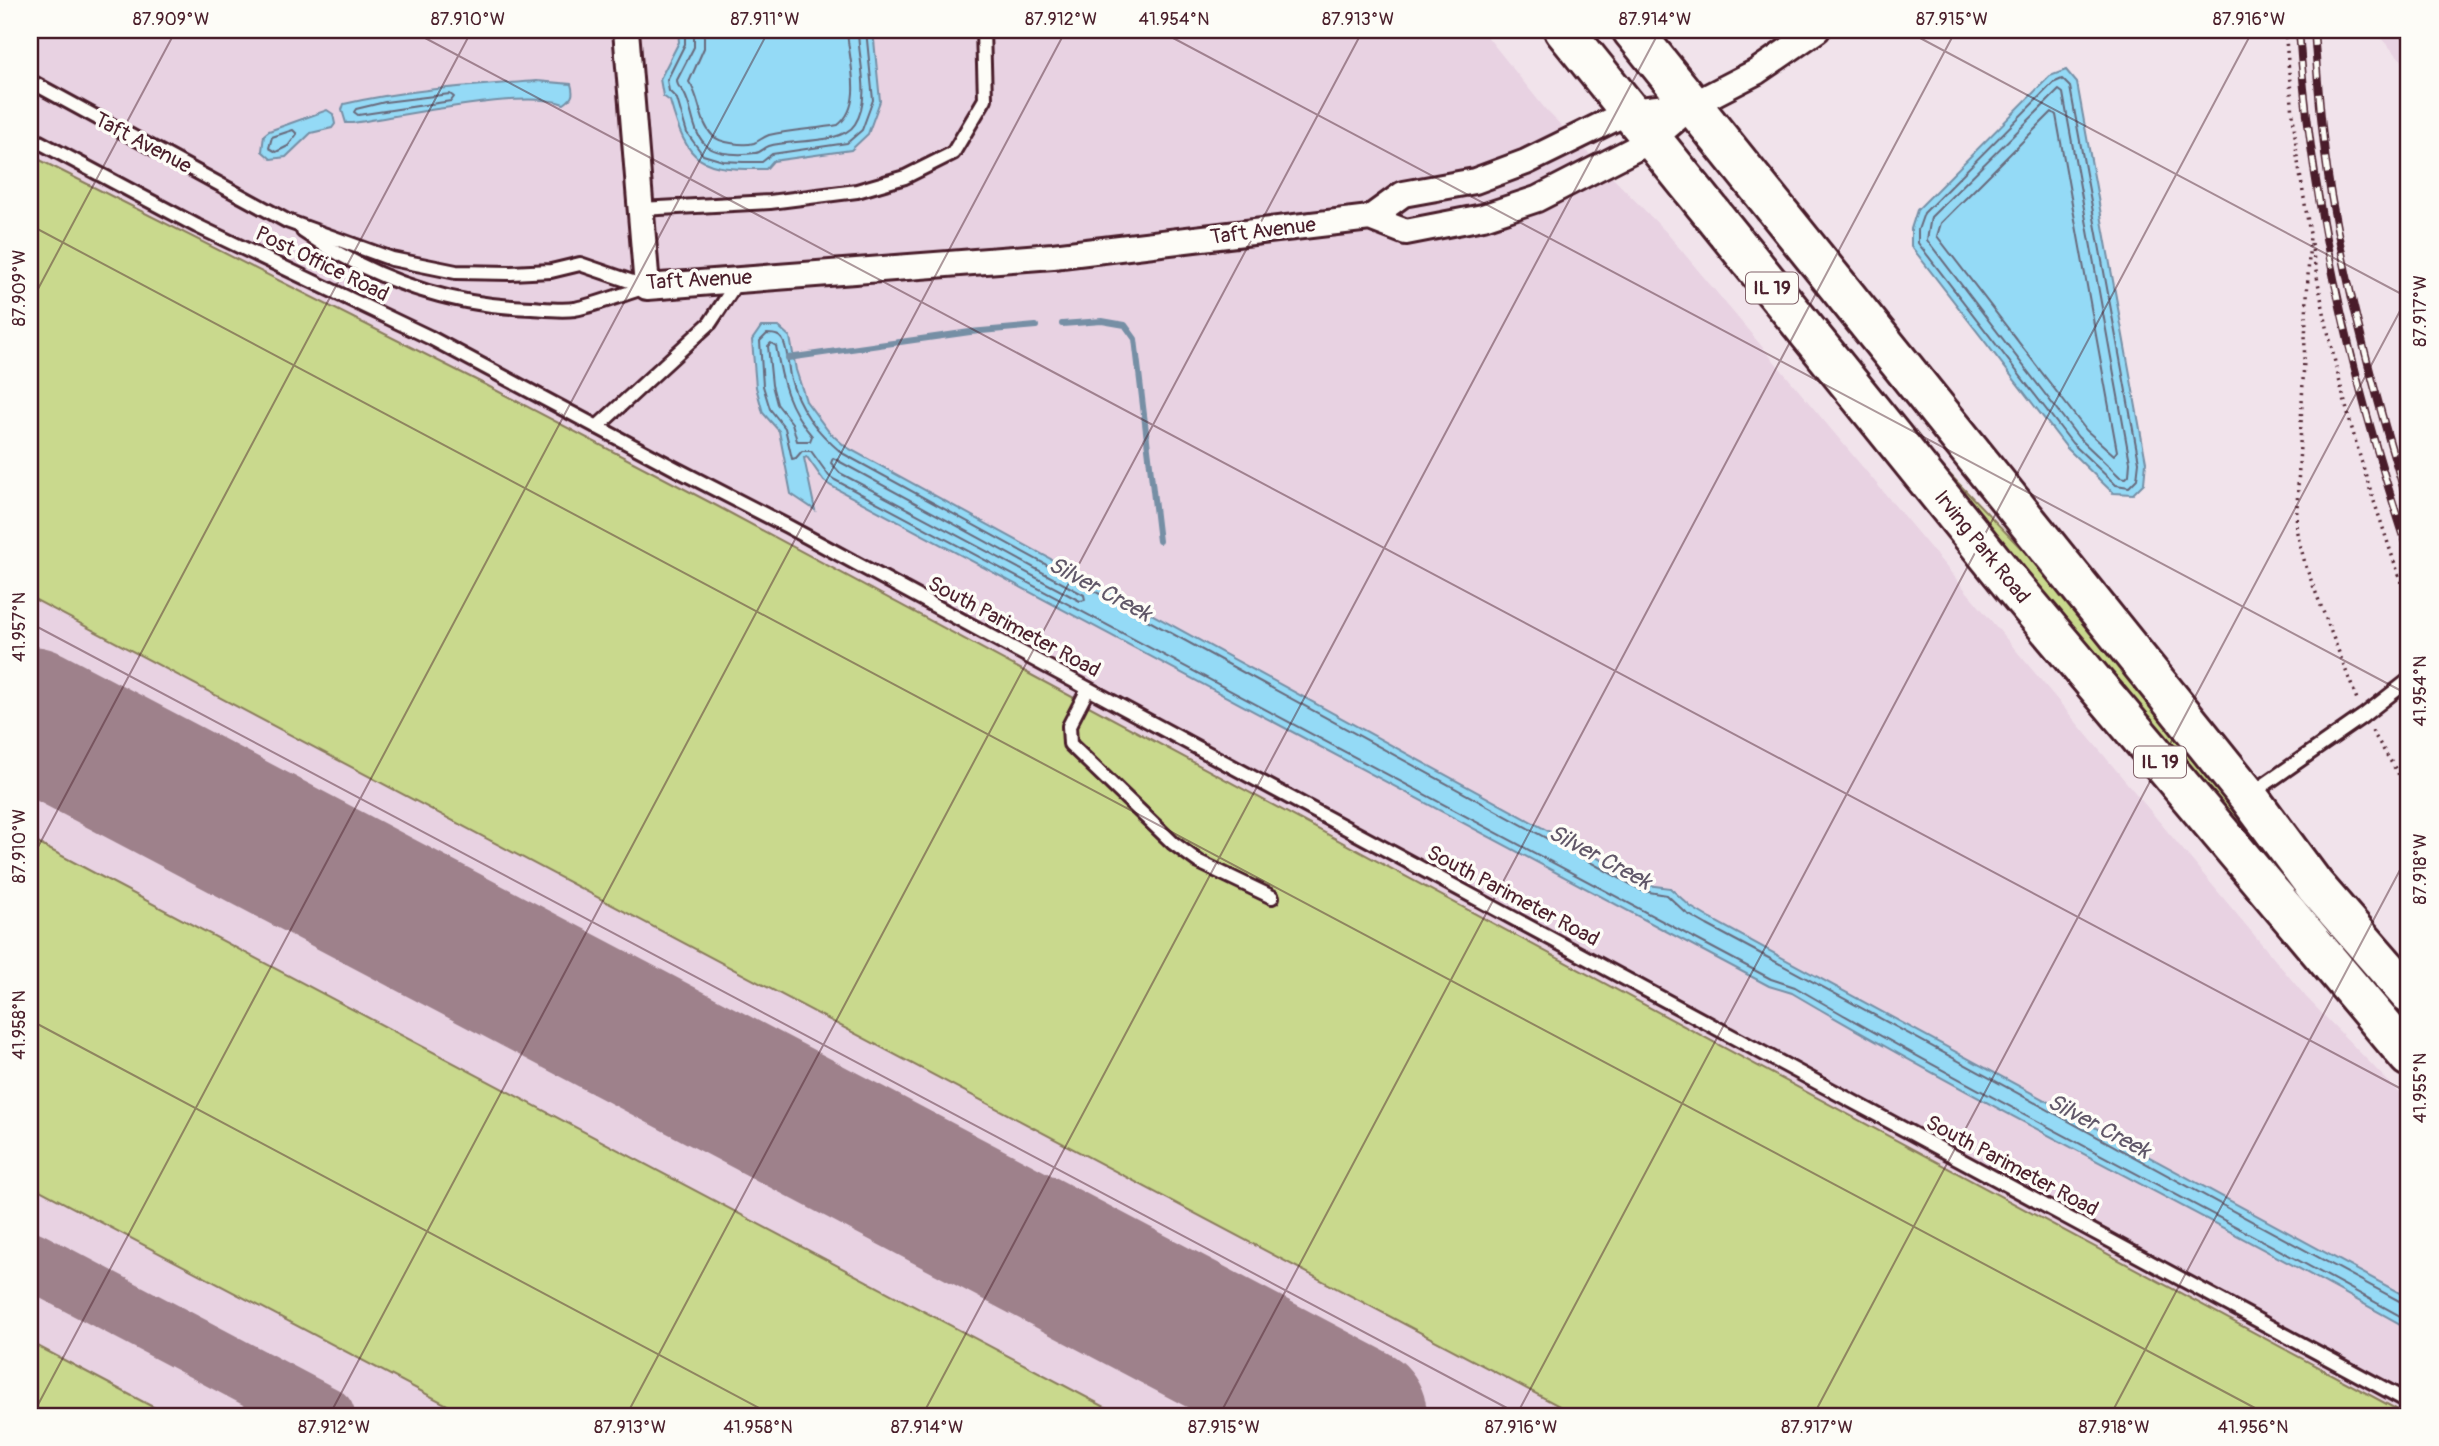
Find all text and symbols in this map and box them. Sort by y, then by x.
text: 87.909°W [133,8,209,31]
text: 87.910°W [431,8,505,31]
text: 87.911°W [730,8,800,31]
text: 87.912°W [1025,8,1097,31]
text: 41.954°N [1139,8,1209,31]
text: 87.913°W [1322,8,1394,31]
text: 87.914°W [1619,8,1691,31]
text: 87.915°W [1916,8,1988,31]
text: 87.916°W [2213,8,2285,31]
street label: Taft Avenue [90,106,197,180]
street label: Taft Avenue [1209,211,1318,251]
street label: Post Office Road [251,220,393,308]
text: 87.909°W [8,250,31,326]
street label: Taft Avenue [645,264,753,296]
road number: IL 19 [1746,272,1798,304]
text: 87.917°W [2409,275,2432,347]
street label: Irving Park Road [1928,485,2036,609]
water label: Silver Creek [1044,550,1158,629]
street label: South Parimeter Road [923,570,1105,684]
text: 41.957°N [8,592,31,662]
text: 41.954°N [2409,656,2432,726]
road number: IL 19 [2134,747,2186,778]
text: 87.910°W [8,809,31,883]
water label: Silver Creek [1544,818,1658,897]
text: 87.918°W [2409,833,2432,905]
street label: South Parimeter Road [1422,839,1604,953]
text: 41.958°N [8,990,31,1060]
text: 41.955°N [2409,1053,2432,1123]
water label: Silver Creek [2043,1087,2157,1166]
street label: South Parimeter Road [1921,1109,2103,1223]
text: 87.912°W [298,1416,370,1439]
text: 87.913°W [594,1416,666,1439]
text: 41.958°N [723,1416,793,1439]
text: 87.914°W [891,1416,963,1439]
text: 87.915°W [1188,1416,1260,1439]
text: 87.916°W [1485,1416,1557,1439]
text: 87.917°W [1781,1416,1853,1439]
text: 87.918°W [2078,1416,2150,1439]
text: 41.956°N [2218,1416,2288,1439]

